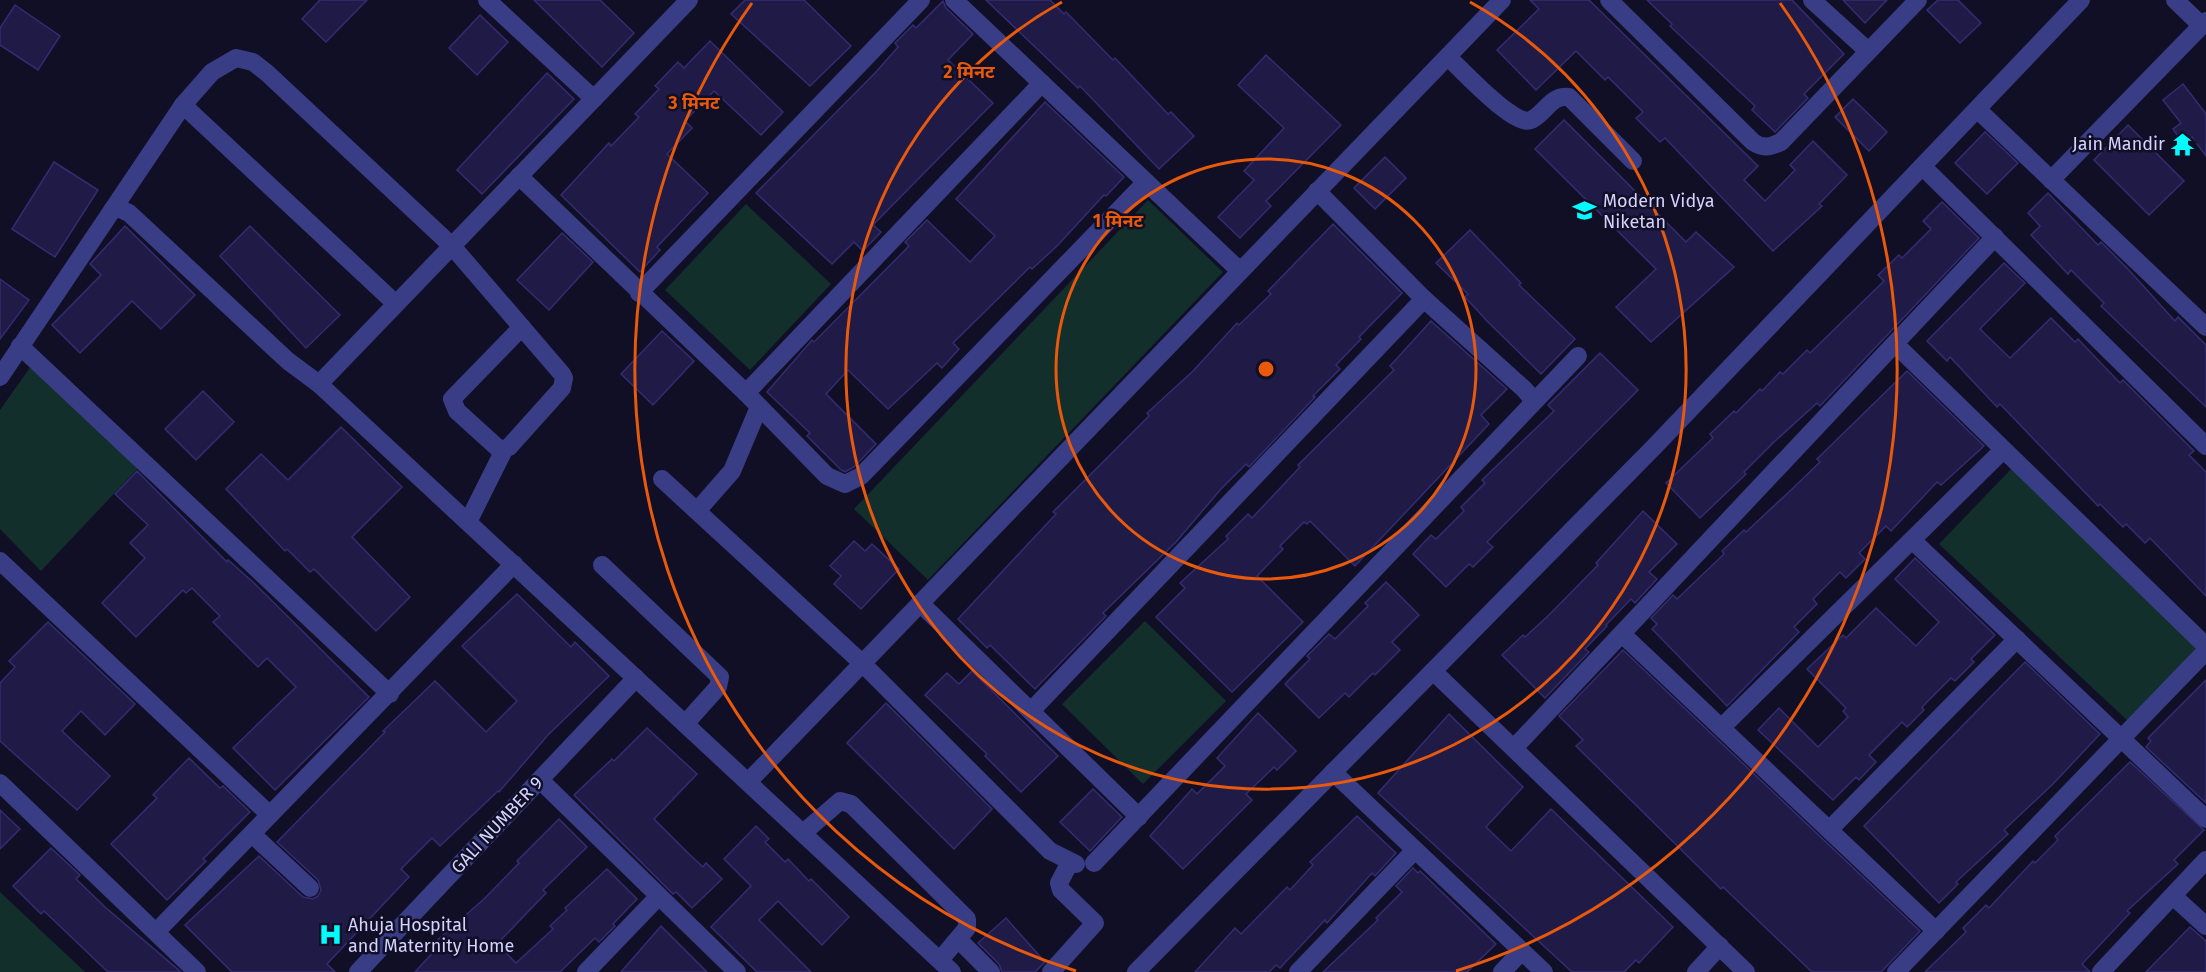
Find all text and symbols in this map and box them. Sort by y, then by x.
text: 2 मिनट [943,61,995,83]
text: 3 मिनट [667,92,720,114]
temple icon: Jain Mandir [2170,131,2196,157]
place label: Jain Mandir [2072,133,2165,155]
place label: Modern Vidya Niketan [1603,190,1715,233]
school or university icon: Modern Vidya Niketan [1572,198,1598,224]
text: 1 मिनट [1093,210,1144,232]
centre of rings [1256,359,1276,379]
street label: GALI NUMBER 9 [446,772,548,878]
place label: Ahuja Hospital and Maternity Home [348,914,514,957]
hospital icon: Ahuja Hospital and Maternity Home [317,922,343,948]

